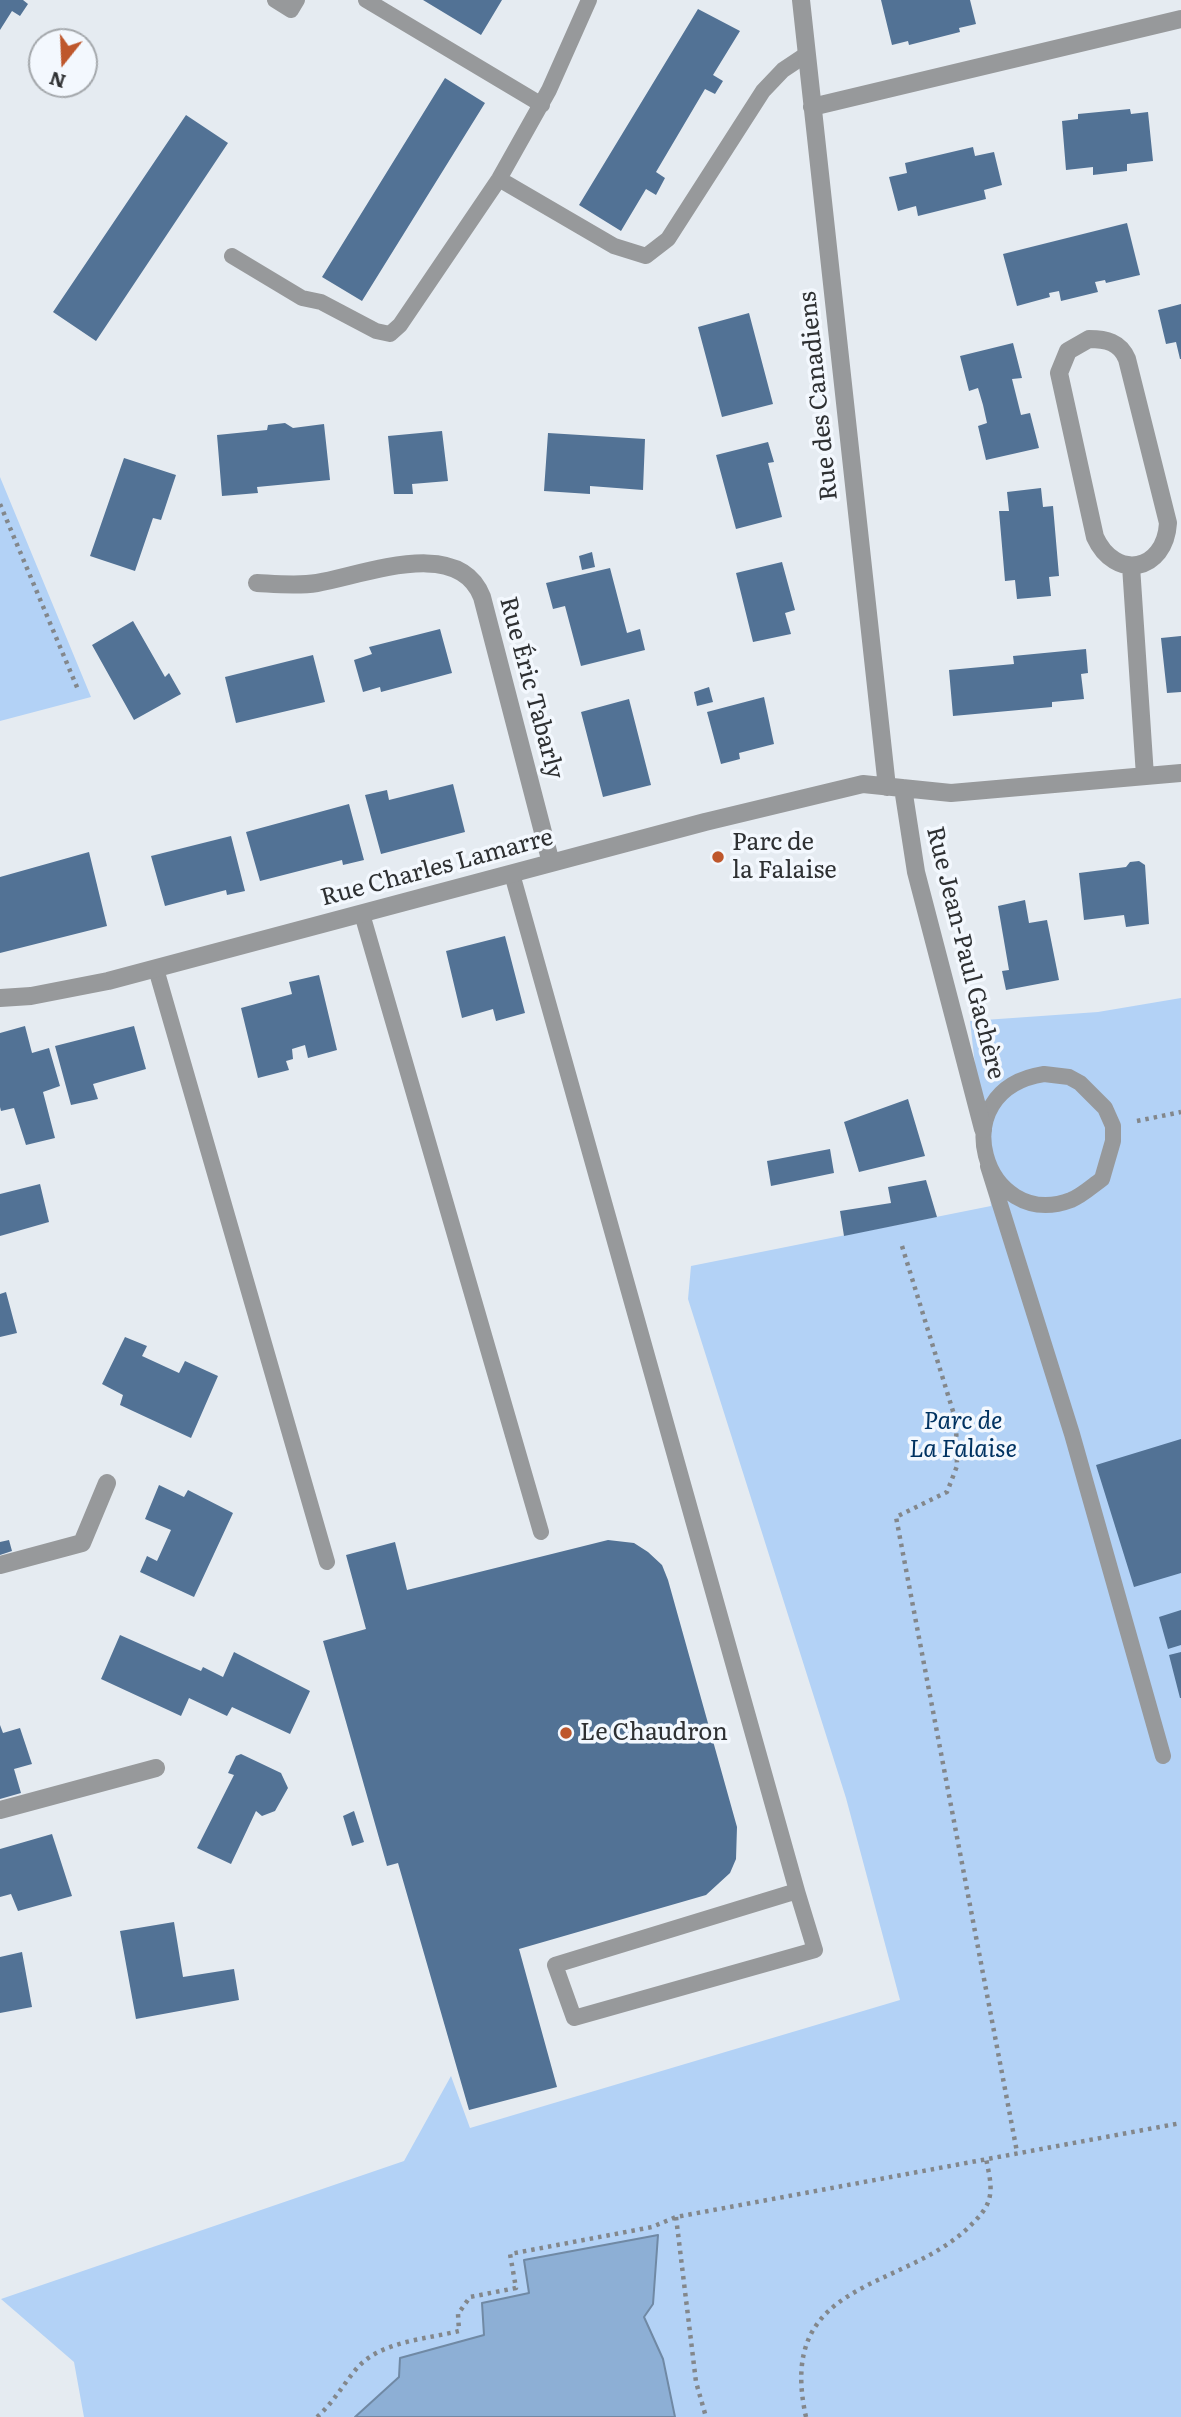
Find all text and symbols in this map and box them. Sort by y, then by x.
north arrow [28,28,98,98]
text: N [45,65,69,97]
street label: Rue des Canadiens [794,290,844,502]
street label: Rue Éric Tabarly [493,594,569,782]
street label: Rue Charles Lamarre [318,823,556,913]
street label: Rue Jean-Paul Gachère [920,824,1010,1082]
place label: Parc de la Falaise [732,829,837,885]
marker: Parc de la Falaise [710,849,726,865]
park label: Parc de La Falaise [909,1408,1017,1464]
place label: Le Chaudron [580,1719,728,1747]
marker: Le Chaudron [558,1725,574,1741]

